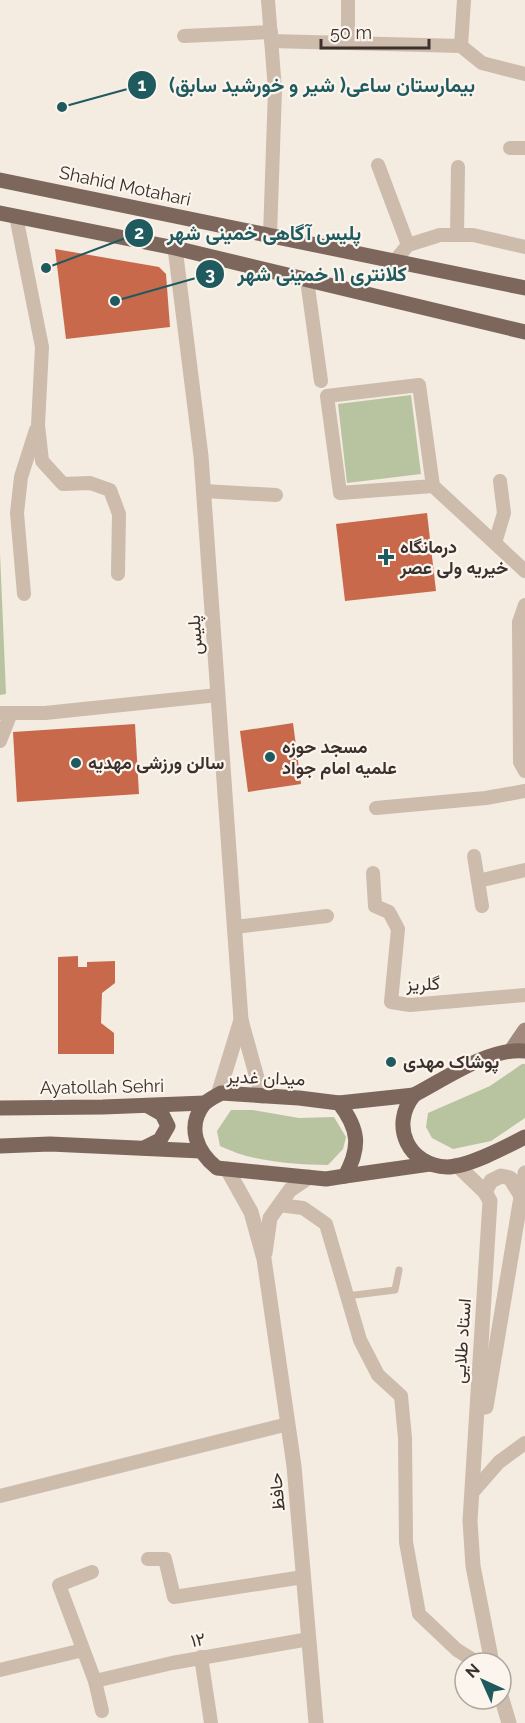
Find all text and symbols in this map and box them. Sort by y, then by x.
scale bar [321,12,429,50]
text: 50 m [330,22,372,43]
callout: (بیمارستان ساعی( شیر و خورشید سابق [127,66,487,104]
text: (بیمارستان ساعی( شیر و خورشید سابق [169,73,475,98]
text: 1 [138,74,147,95]
street label: Shahid Motahari [57,161,193,210]
callout: پلیس آگاهی خمینی شهر [124,214,373,252]
text: پلیس آگاهی خمینی شهر [166,221,361,247]
text: 2 [134,222,144,243]
callout: کلانتری ۱۱ خمینی شهر [195,255,419,293]
text: کلانتری ۱۱ خمینی شهر [236,262,407,287]
text: 3 [205,263,215,284]
place label: درمانگاه خیریه ولی عصر [399,536,508,579]
marker: درمانگاه خیریه ولی عصر [377,548,395,566]
street label: پلیس [183,614,208,656]
place label: مسجد حوزه علمیه امام جواد [282,736,397,780]
marker: مسجد حوزه علمیه امام جواد [263,750,277,764]
place label: سالن ورزشی مهدیه [88,752,224,774]
marker: سالن ورزشی مهدیه [69,756,83,770]
street label: گلریز [405,972,440,996]
place label: پوشاک مهدی [403,1051,499,1074]
marker: پوشاک مهدی [384,1055,398,1069]
street label: میدان غدیر [225,1066,306,1090]
street label: Ayatollah Sehri [40,1075,164,1098]
street label: استاد طلایی [448,1298,476,1384]
street label: حافظ [264,1472,289,1512]
street label: ۱۲ [189,1628,207,1651]
north arrow [453,1651,513,1711]
text: N [462,1660,484,1682]

